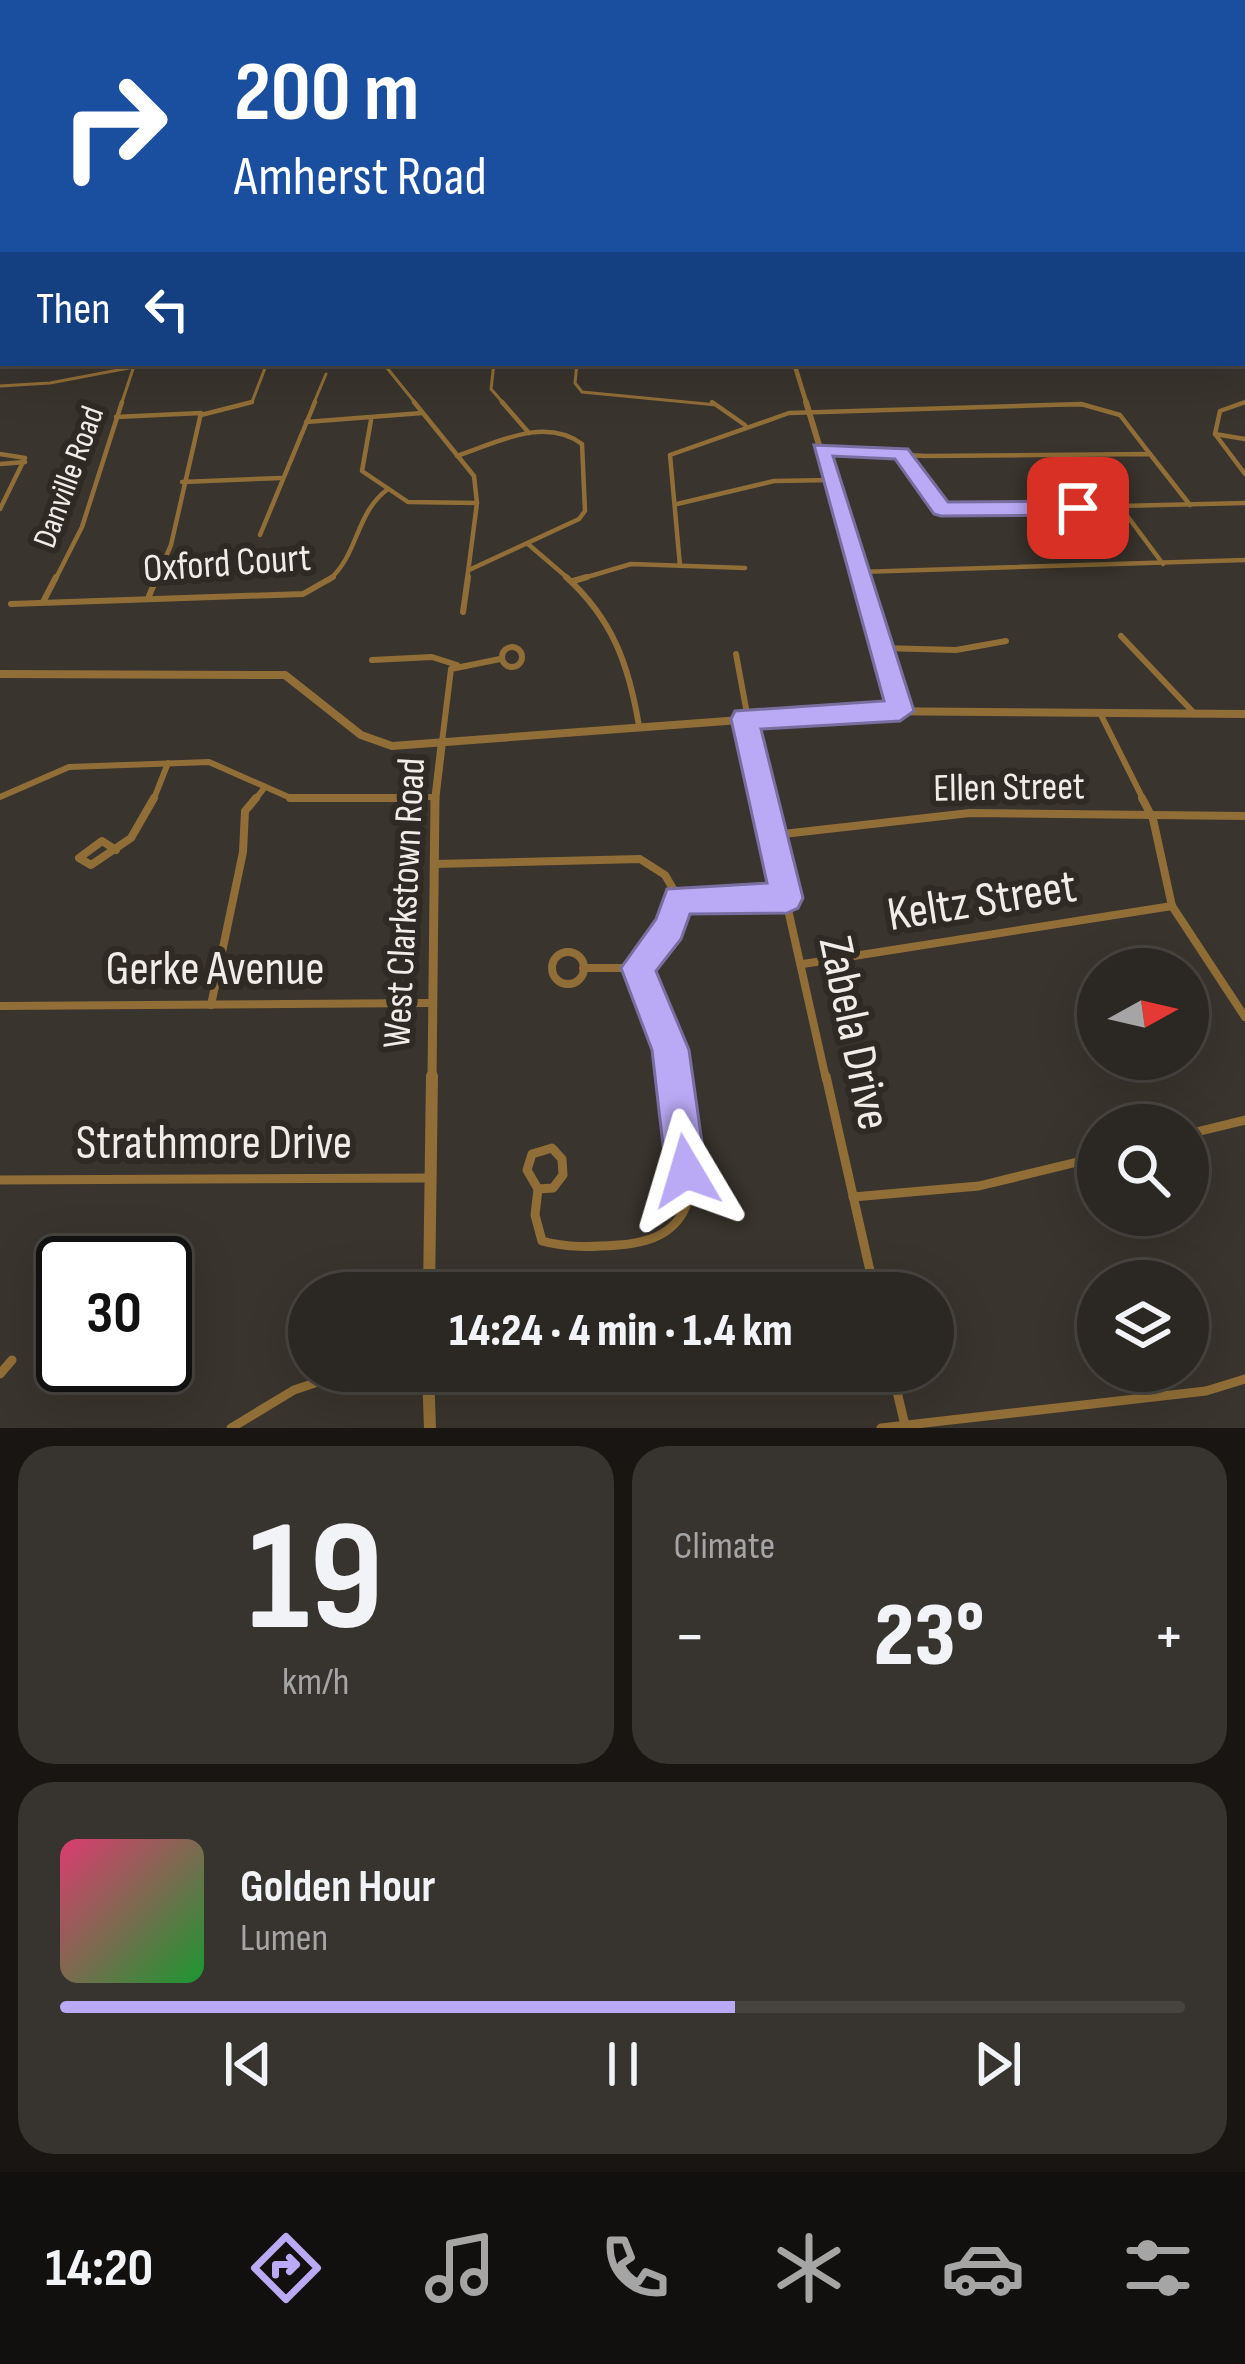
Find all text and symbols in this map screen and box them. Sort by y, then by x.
text: 200 m [234,43,420,144]
icon: right [36,48,192,204]
text: Amherst Road [234,145,487,210]
icon: left [134,276,200,342]
text: Then [36,282,110,337]
street label: Danville Road [25,401,113,553]
pin [1027,457,1129,559]
icon: arrive [1045,475,1111,541]
street label: Oxford Court [142,535,312,593]
street label: West Clarkstown Road [374,757,436,1049]
street label: Ellen Street [933,763,1085,813]
street label: Keltz Street [884,858,1080,944]
street label: Zabela Drive [806,931,902,1135]
street label: Gerke Avenue [106,941,324,998]
north arrow [1077,948,1209,1080]
map controls [1077,948,1209,1392]
button: search [1077,1104,1209,1236]
position arrow [623,1108,749,1234]
street label: Strathmore Drive [76,1115,352,1172]
speed limit sign: 30 [36,1236,192,1392]
button: layers [1077,1260,1209,1392]
text: 14:24 · 4 min · 1.4 km [449,1304,793,1359]
text: 19 [248,1487,383,1674]
text: Climate [674,1523,775,1570]
text: 23° [874,1583,985,1691]
text: − [674,1598,706,1677]
text: + [1153,1598,1185,1677]
text: km/h [282,1659,349,1706]
text: Golden Hour [240,1860,435,1915]
text: Lumen [240,1915,328,1962]
icon: previous [215,2031,281,2097]
icon: pause [590,2031,656,2097]
icon: next [965,2031,1031,2097]
icon: directions [244,2226,328,2310]
icon: music [418,2226,502,2310]
icon: phone [593,2226,677,2310]
icon: climate [767,2226,851,2310]
icon: car [941,2226,1025,2310]
icon: filters [1116,2226,1200,2310]
text: 14:20 [45,2236,153,2301]

